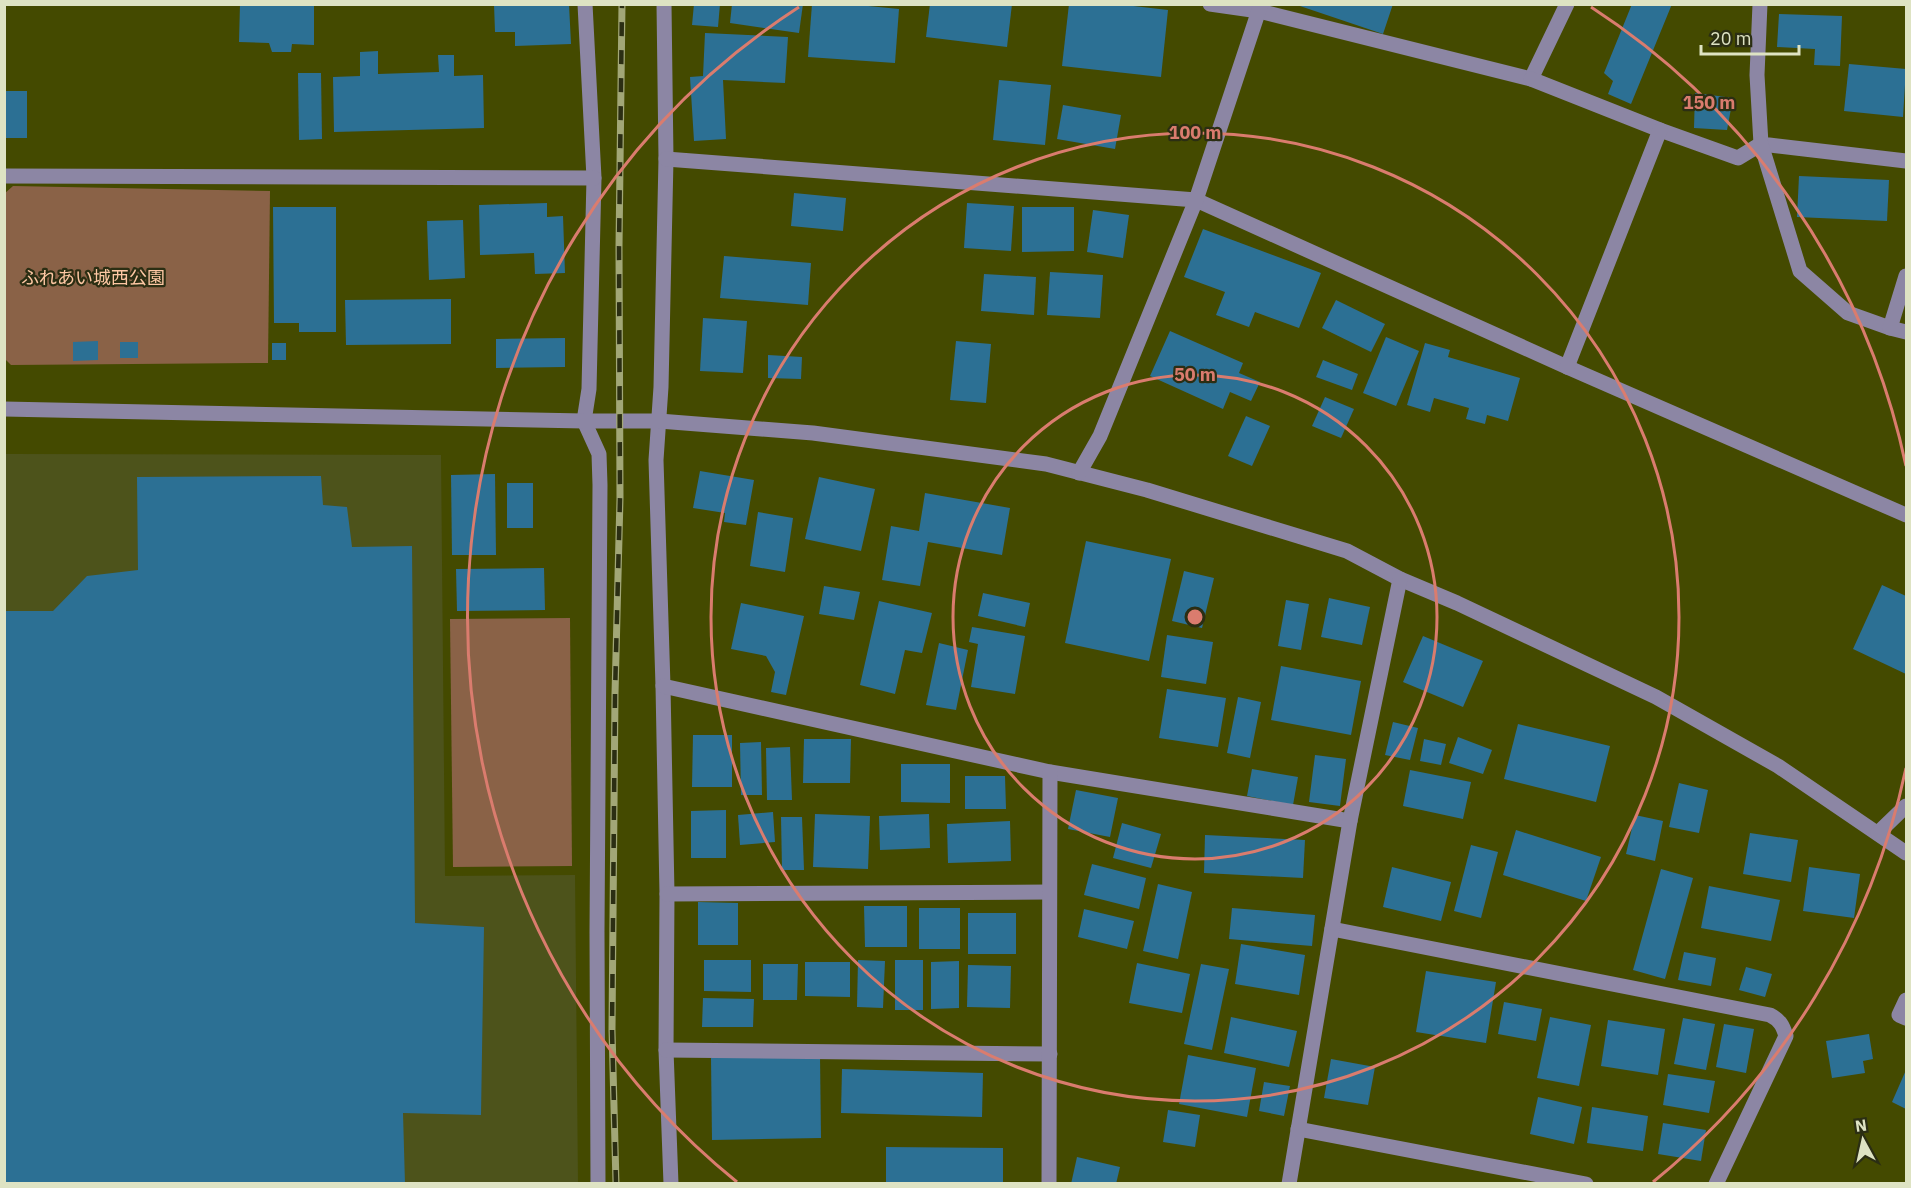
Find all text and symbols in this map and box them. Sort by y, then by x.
scale bar [1701,18,1798,56]
text: 20 m [1710,27,1752,50]
text: 150 m [1683,91,1735,114]
text: 100 m [1169,121,1221,144]
park label: ふれあい城西公園 [21,266,165,289]
text: 50 m [1174,363,1216,386]
centre of rings [1185,607,1205,627]
north arrow [1833,1110,1893,1170]
text: N [1854,1114,1868,1136]

